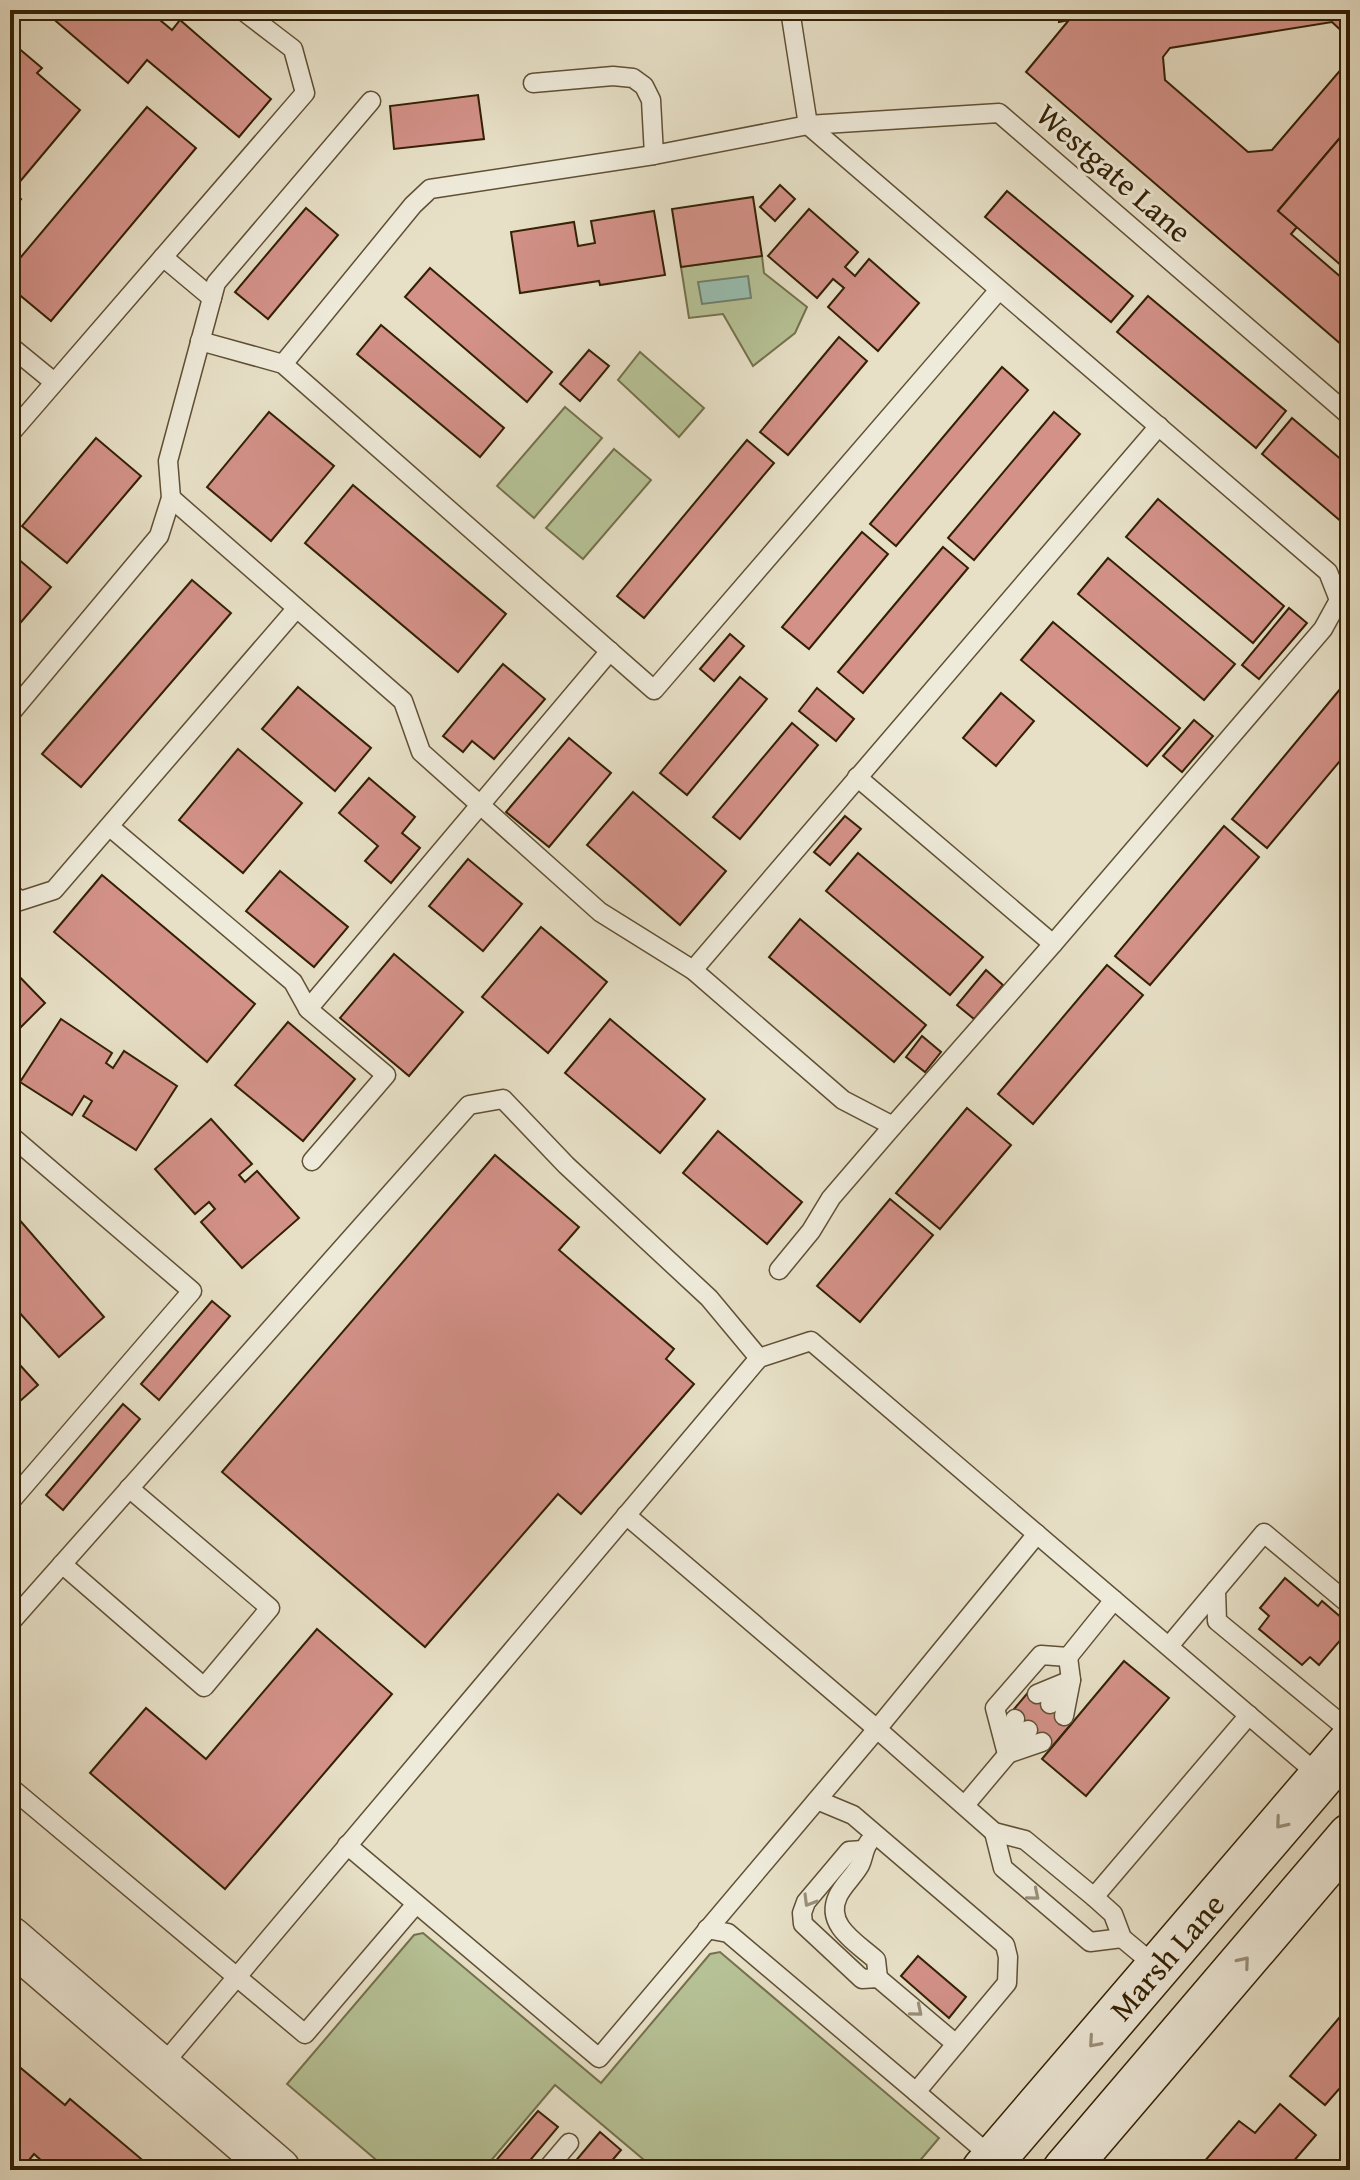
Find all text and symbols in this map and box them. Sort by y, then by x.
street label: Westgate Lane [1026,92,1203,254]
one-way arrow [1276,1814,1291,1829]
street label: Marsh Lane [1098,1882,1236,2031]
one-way arrow [1025,1885,1040,1900]
one-way arrow [803,1892,819,1907]
one-way arrow [1234,1957,1249,1971]
one-way arrow [907,2001,922,2016]
one-way arrow [1089,2033,1104,2048]

